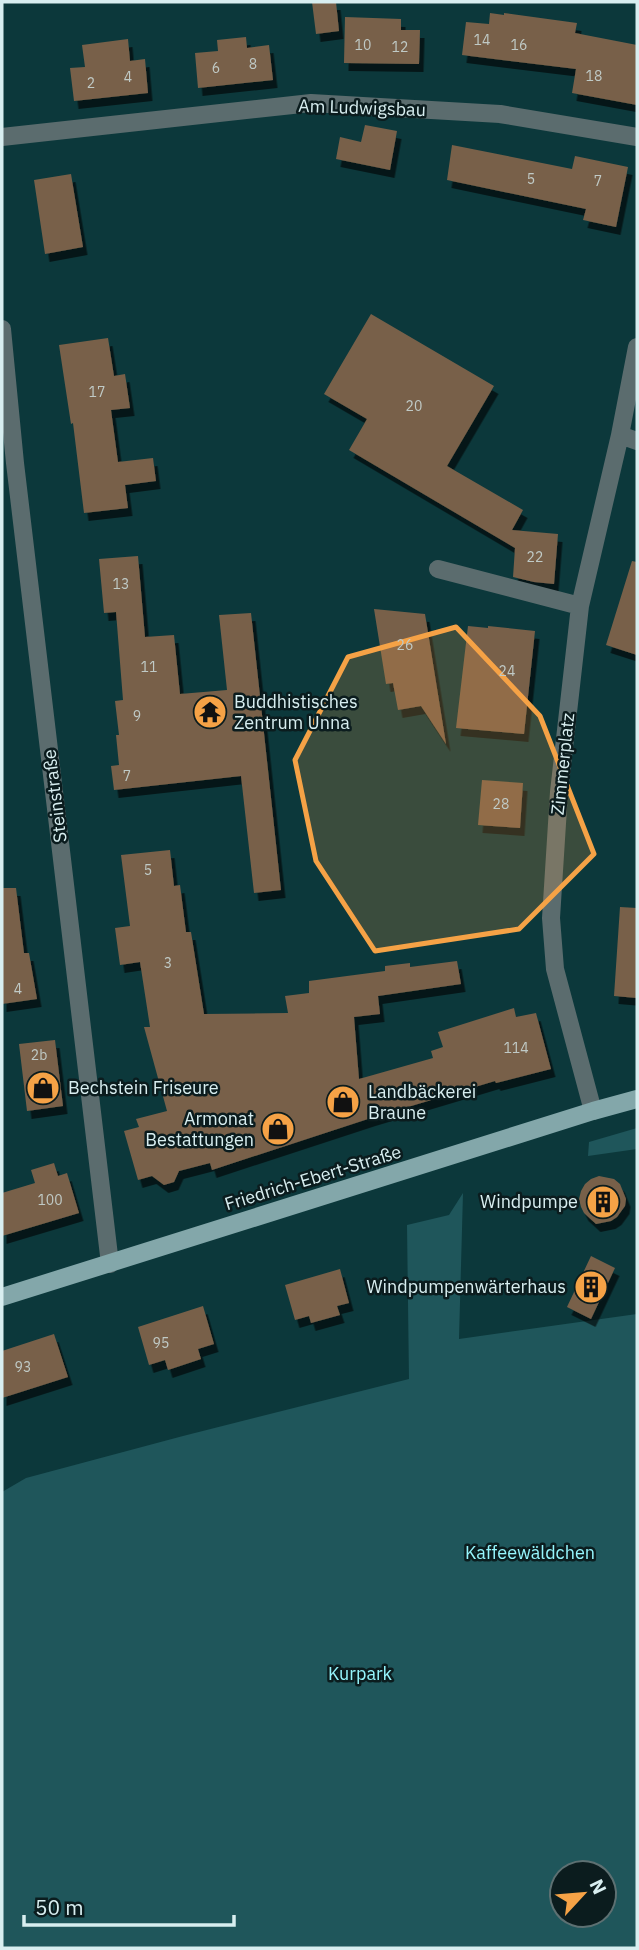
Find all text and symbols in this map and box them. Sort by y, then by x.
house number: 14 [474,31,490,49]
house number: 10 [355,36,371,54]
house number: 16 [511,36,527,54]
house number: 12 [392,38,408,56]
house number: 8 [249,55,257,73]
house number: 6 [212,59,220,77]
house number: 18 [586,67,602,85]
house number: 4 [124,68,132,86]
house number: 2 [87,74,95,92]
street label: Am Ludwigsbau [298,94,426,121]
house number: 5 [527,170,535,188]
house number: 7 [594,172,602,190]
house number: 17 [89,383,105,401]
house number: 20 [406,397,422,415]
house number: 22 [527,548,543,566]
house number: 13 [113,575,129,593]
house number: 26 [397,636,413,654]
house number: 11 [141,658,157,676]
house number: 24 [499,662,515,680]
place label: Buddhistisches Zentrum Unna [234,690,358,734]
temple icon: Buddhistisches Zentrum Unna [191,693,229,731]
house number: 9 [133,707,141,725]
street label: Zimmerplatz [546,712,579,816]
street label: Steinstraße [37,748,72,844]
house number: 7 [123,767,131,785]
house number: 28 [493,795,509,813]
house number: 5 [144,861,152,879]
house number: 3 [164,954,172,972]
house number: 4 [14,980,22,998]
house number: 114 [503,1039,529,1057]
house number: 2b [31,1046,47,1064]
shop icon: Bechstein Friseure [24,1069,62,1107]
place label: Bechstein Friseure [68,1076,219,1099]
place label: Landbäckerei Braune [368,1080,476,1124]
shop icon: Landbäckerei Braune [324,1083,362,1121]
place label: Armonat Bestattungen [145,1107,254,1151]
shop icon: Armonat Bestattungen [259,1110,297,1148]
street label: Friedrich-Ebert-Straße [222,1140,404,1215]
building icon: Windpumpe [584,1183,622,1221]
place label: Windpumpe [480,1190,578,1213]
house number: 100 [37,1191,63,1209]
building icon: Windpumpenwärterhaus [572,1268,610,1306]
place label: Windpumpenwärterhaus [366,1275,566,1298]
house number: 95 [153,1334,169,1352]
house number: 93 [15,1358,31,1376]
park label: Kaffeewäldchen [465,1541,595,1564]
park label: Kurpark [328,1662,393,1685]
north arrow [548,1859,618,1929]
text: N [584,1875,612,1898]
scale bar [24,1884,234,1928]
text: 50 m [35,1893,84,1921]

